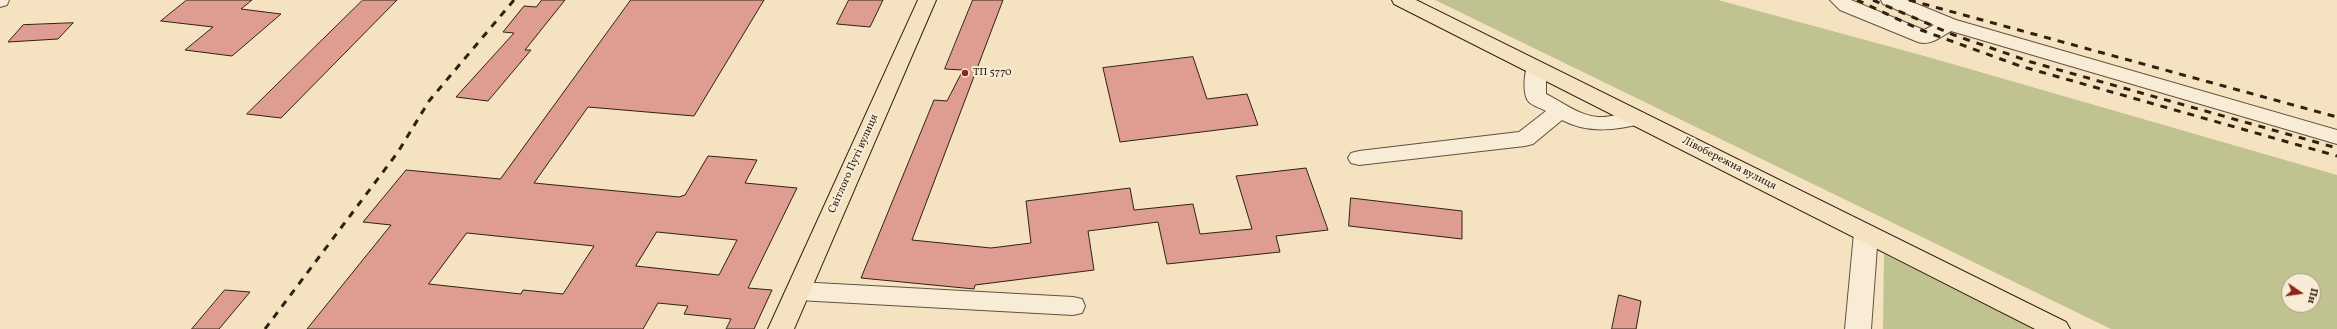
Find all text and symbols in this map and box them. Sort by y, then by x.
place label: ТП 5770 [973,66,1012,80]
marker: ТП 5770 [960,68,970,78]
street label: Світлого Путі вулиця [826,112,882,216]
street label: Лівобережна вулиця [1680,135,1778,193]
north arrow [2281,273,2321,313]
text: Пн [2303,286,2321,305]

